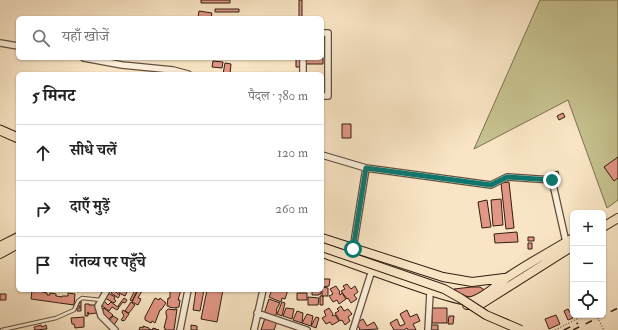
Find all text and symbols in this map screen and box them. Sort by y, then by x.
search box [16,16,324,60]
icon: search [30,27,52,49]
text: यहाँ खोजें [62,27,109,46]
text: 5 मिनट [32,85,75,106]
text: पैदल · 380 m [248,88,308,104]
text: सीधे चलें [70,141,117,160]
icon: ahead [32,142,54,164]
text: 120 m [277,145,308,161]
route end [543,171,561,189]
text: दाएँ मुड़ें [70,197,110,216]
icon: right [32,198,54,220]
text: 260 m [275,201,308,217]
map controls [570,210,606,318]
button: + [570,210,606,246]
route start [344,240,362,258]
button: − [570,246,606,282]
text: गंतव्य पर पहुँचे [70,253,146,272]
icon: arrive [32,254,54,276]
button: locate [570,282,606,318]

